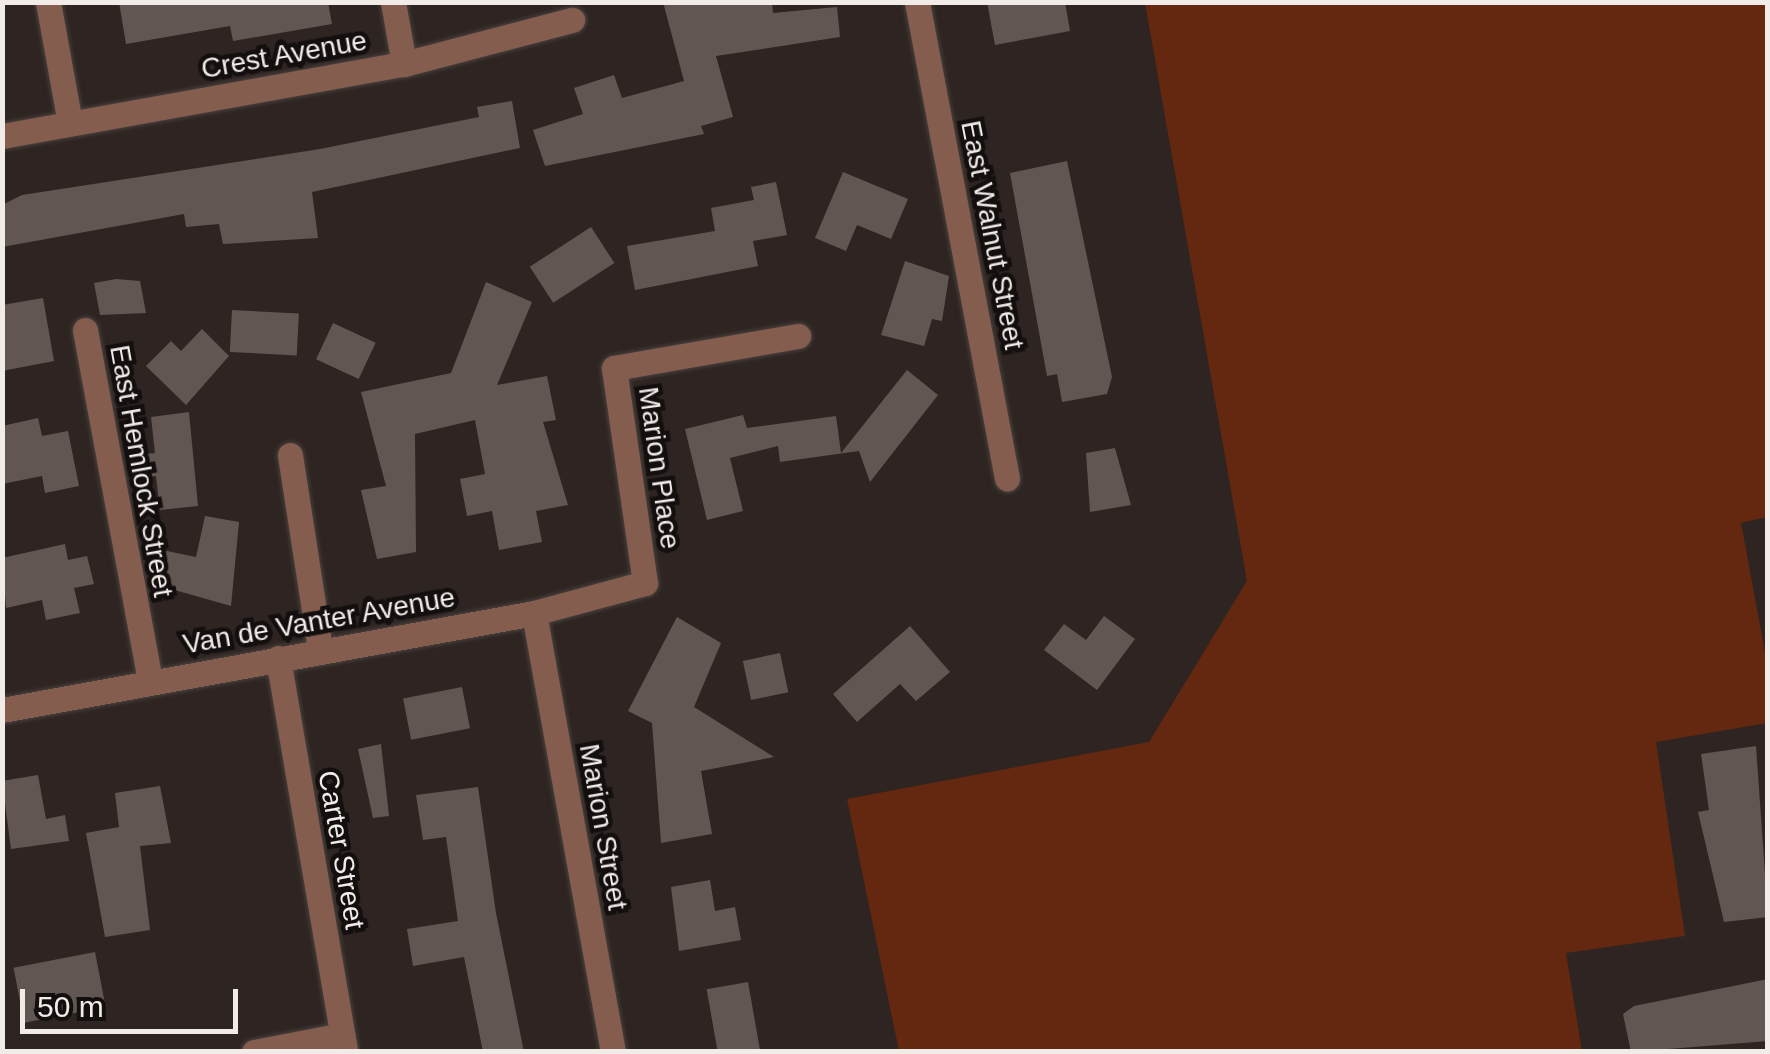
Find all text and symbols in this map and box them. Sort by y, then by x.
street label: Crest Avenue [198,24,370,86]
street label: East Walnut Street [953,118,1031,352]
street label: East Hemlock Street [102,342,180,600]
street label: Marion Place [631,385,687,551]
street label: Van de Vanter Avenue [180,580,458,662]
street label: Marion Street [572,741,634,913]
street label: Carter Street [311,768,371,932]
scale bar [25,969,242,1031]
text: 50 m [37,990,104,1023]

